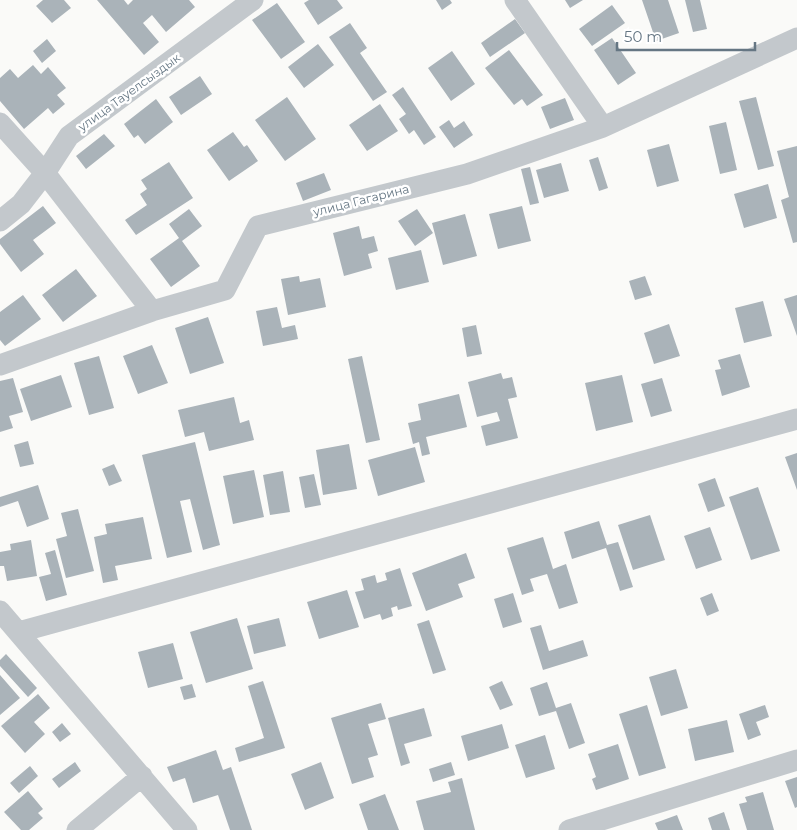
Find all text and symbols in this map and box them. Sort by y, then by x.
scale bar [617,20,754,52]
text: 50 m [624,27,662,46]
street label: улица Тауелсыздык [74,50,183,135]
street label: улица Гагарина [310,181,411,219]

